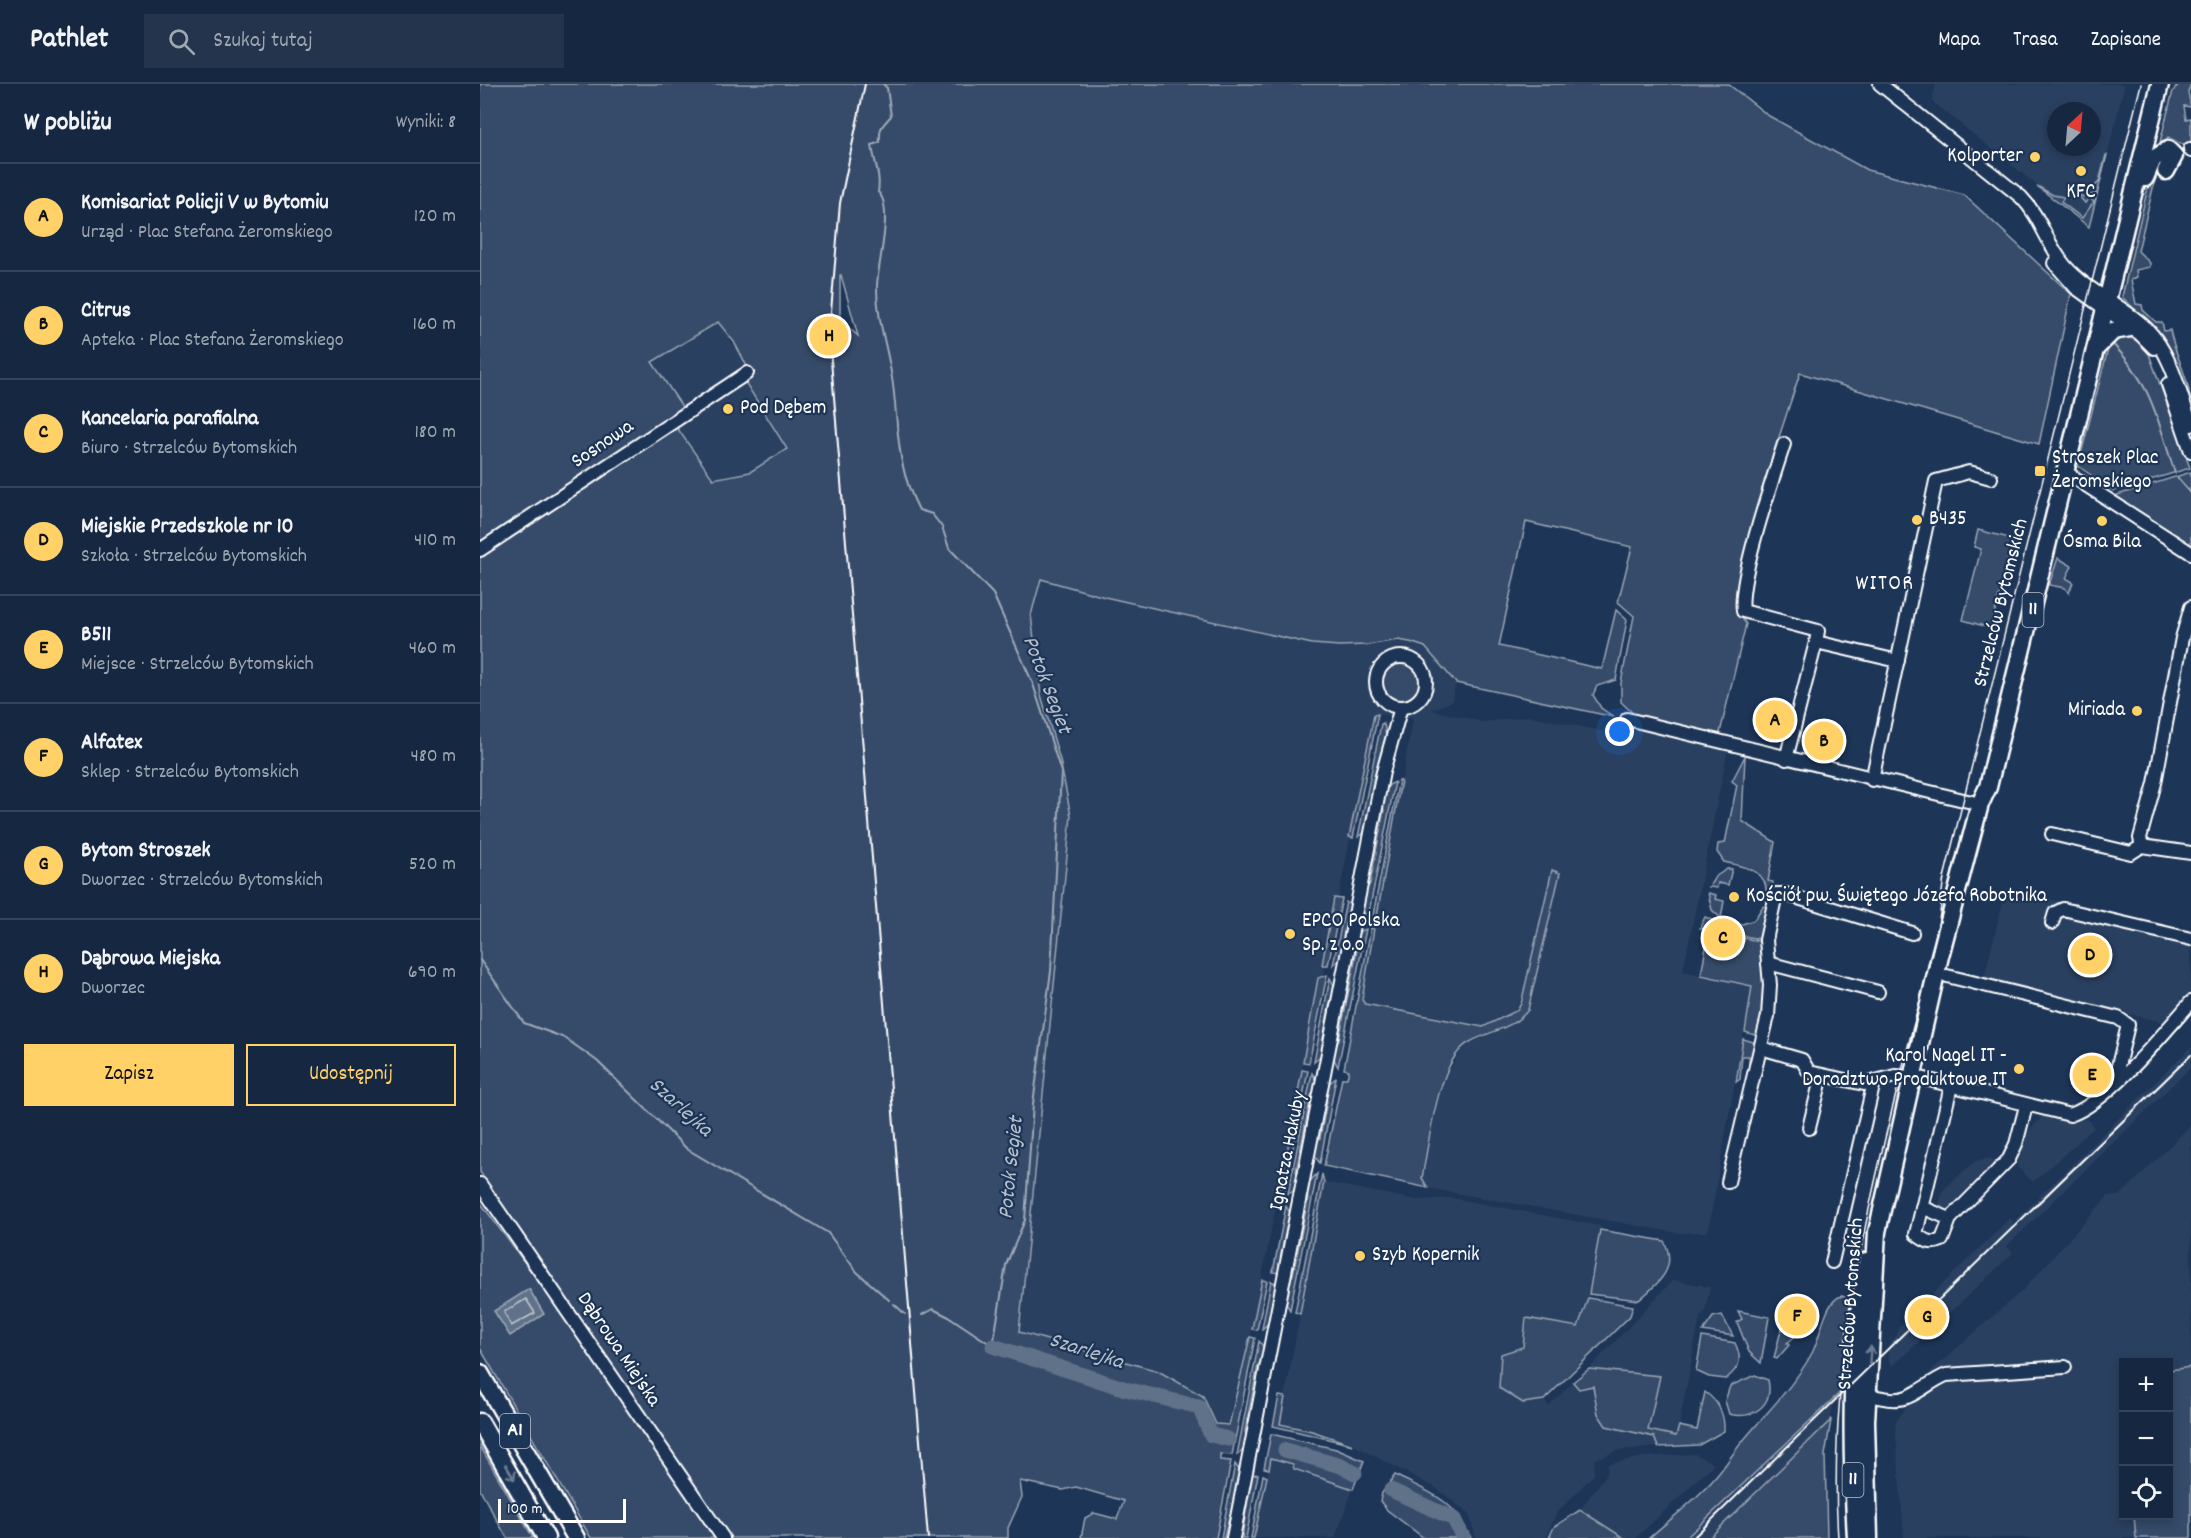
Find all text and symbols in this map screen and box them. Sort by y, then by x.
search box [144,14,564,68]
text: Pathlet [30,21,108,61]
icon: search [165,25,198,58]
text: Szukaj tutaj [213,26,313,57]
text: Mapa [1938,26,1980,56]
text: Trasa [2013,26,2058,56]
text: Zapisane [2091,26,2161,56]
north arrow [2047,102,2101,156]
text: W pobliżu [24,105,112,142]
text: Wyniki: 8 [396,109,456,137]
place label: Kolporter [1947,142,2023,172]
marker: Kolporter [2028,150,2042,164]
marker: KFC [2074,164,2088,178]
place label: KFC [2066,178,2096,208]
text: Komisariat Policji V w Bytomiu [81,188,329,219]
text: A [38,203,49,231]
text: 120 m [414,203,456,231]
text: Urząd · Plac Stefana Żeromskiego [81,219,333,247]
text: Citrus [81,296,131,327]
text: B [39,311,48,339]
text: 160 m [413,311,456,339]
pin: H [810,314,848,358]
text: Apteka · Plac Stefana Żeromskiego [81,327,344,355]
place label: Pod Dębem [740,394,826,424]
marker: Pod Dębem [721,402,735,416]
text: Kancelaria parafialna [81,404,258,435]
street label: Sosnowa [566,412,641,477]
text: C [39,419,48,447]
text: 180 m [414,419,456,447]
text: Biuro · Strzelców Bytomskich [81,435,297,463]
place label: Stroszek Plac Żeromskiego [2052,444,2158,498]
marker: Stroszek Plac Żeromskiego [2033,464,2047,478]
place label: B435 [1929,505,1967,535]
text: Miejskie Przedszkole nr 10 [81,512,293,543]
marker: B435 [1910,513,1924,527]
marker: Ósma Bila [2095,514,2109,528]
street label: Strzelców Bytomskich [1967,516,2037,690]
text: D [38,527,49,555]
text: 410 m [414,527,456,555]
place label: Ósma Bila [2063,528,2142,558]
text: Szkoła · Strzelców Bytomskich [81,543,307,571]
district label: WITOR [1855,569,1915,600]
road number: 11 [2022,593,2044,627]
text: B511 [81,620,111,651]
water label: Potok Segiet [1013,632,1080,740]
text: E [39,635,48,663]
text: 460 m [409,635,456,663]
text: Miejsce · Strzelców Bytomskich [81,651,314,679]
place label: Miriada [2068,696,2126,726]
pin: A [1756,698,1794,742]
marker: Miriada [2130,704,2144,718]
your location [1605,717,1634,746]
pin: B [1804,718,1844,764]
text: Alfatex [81,728,142,759]
text: F [39,743,48,771]
text: 480 m [410,743,456,771]
text: Sklep · Strzelców Bytomskich [81,759,299,787]
text: Bytom Stroszek [81,836,211,867]
text: G [38,851,49,879]
text: 520 m [409,851,456,879]
text: Dworzec · Strzelców Bytomskich [81,867,323,895]
place label: Kościół pw. Świętego Józefa Robotnika [1746,882,2048,912]
marker: Kościół pw. Świętego Józefa Robotnika [1727,890,1741,904]
place label: EPCO Polska Sp. z o.o [1302,907,1401,961]
pin: C [1704,916,1742,960]
marker: EPCO Polska Sp. z o.o [1283,927,1297,941]
pin: D [2070,932,2110,978]
text: Dąbrowa Miejska [81,944,220,975]
text: H [38,959,49,987]
text: 690 m [408,959,456,987]
text: Dworzec [81,975,145,1003]
place label: Karol Nagel IT - Doradztwo Produktowe IT [1802,1042,2008,1096]
button: Zapisz [24,1044,234,1106]
button: Udostępnij [246,1044,456,1106]
pin: E [2072,1052,2112,1098]
marker: Karol Nagel IT - Doradztwo Produktowe IT [2012,1062,2026,1076]
water label: Szarlejka [641,1071,720,1146]
street label: Ignatza Hakuby [1263,1088,1315,1214]
water label: Potok Segiet [991,1113,1033,1221]
street label: Strzelców Bytomskich [1831,1217,1873,1391]
place label: Szyb Kopernik [1372,1241,1480,1271]
marker: Szyb Kopernik [1353,1249,1367,1263]
street label: Dąbrowa Miejska [568,1287,668,1414]
pin: F [1778,1294,1816,1338]
pin: G [1908,1294,1946,1340]
water label: Szarlejka [1045,1325,1129,1379]
one-way arrow [1865,1345,1876,1365]
map controls [2119,1358,2173,1520]
button: + [2119,1358,2173,1412]
button: − [2119,1412,2173,1466]
road number: A1 [500,1414,530,1448]
one-way arrow [505,1463,516,1481]
road number: 11 [1842,1463,1864,1497]
button: locate [2119,1466,2173,1520]
scale bar [498,1496,626,1524]
text: 100 m [507,1498,543,1521]

